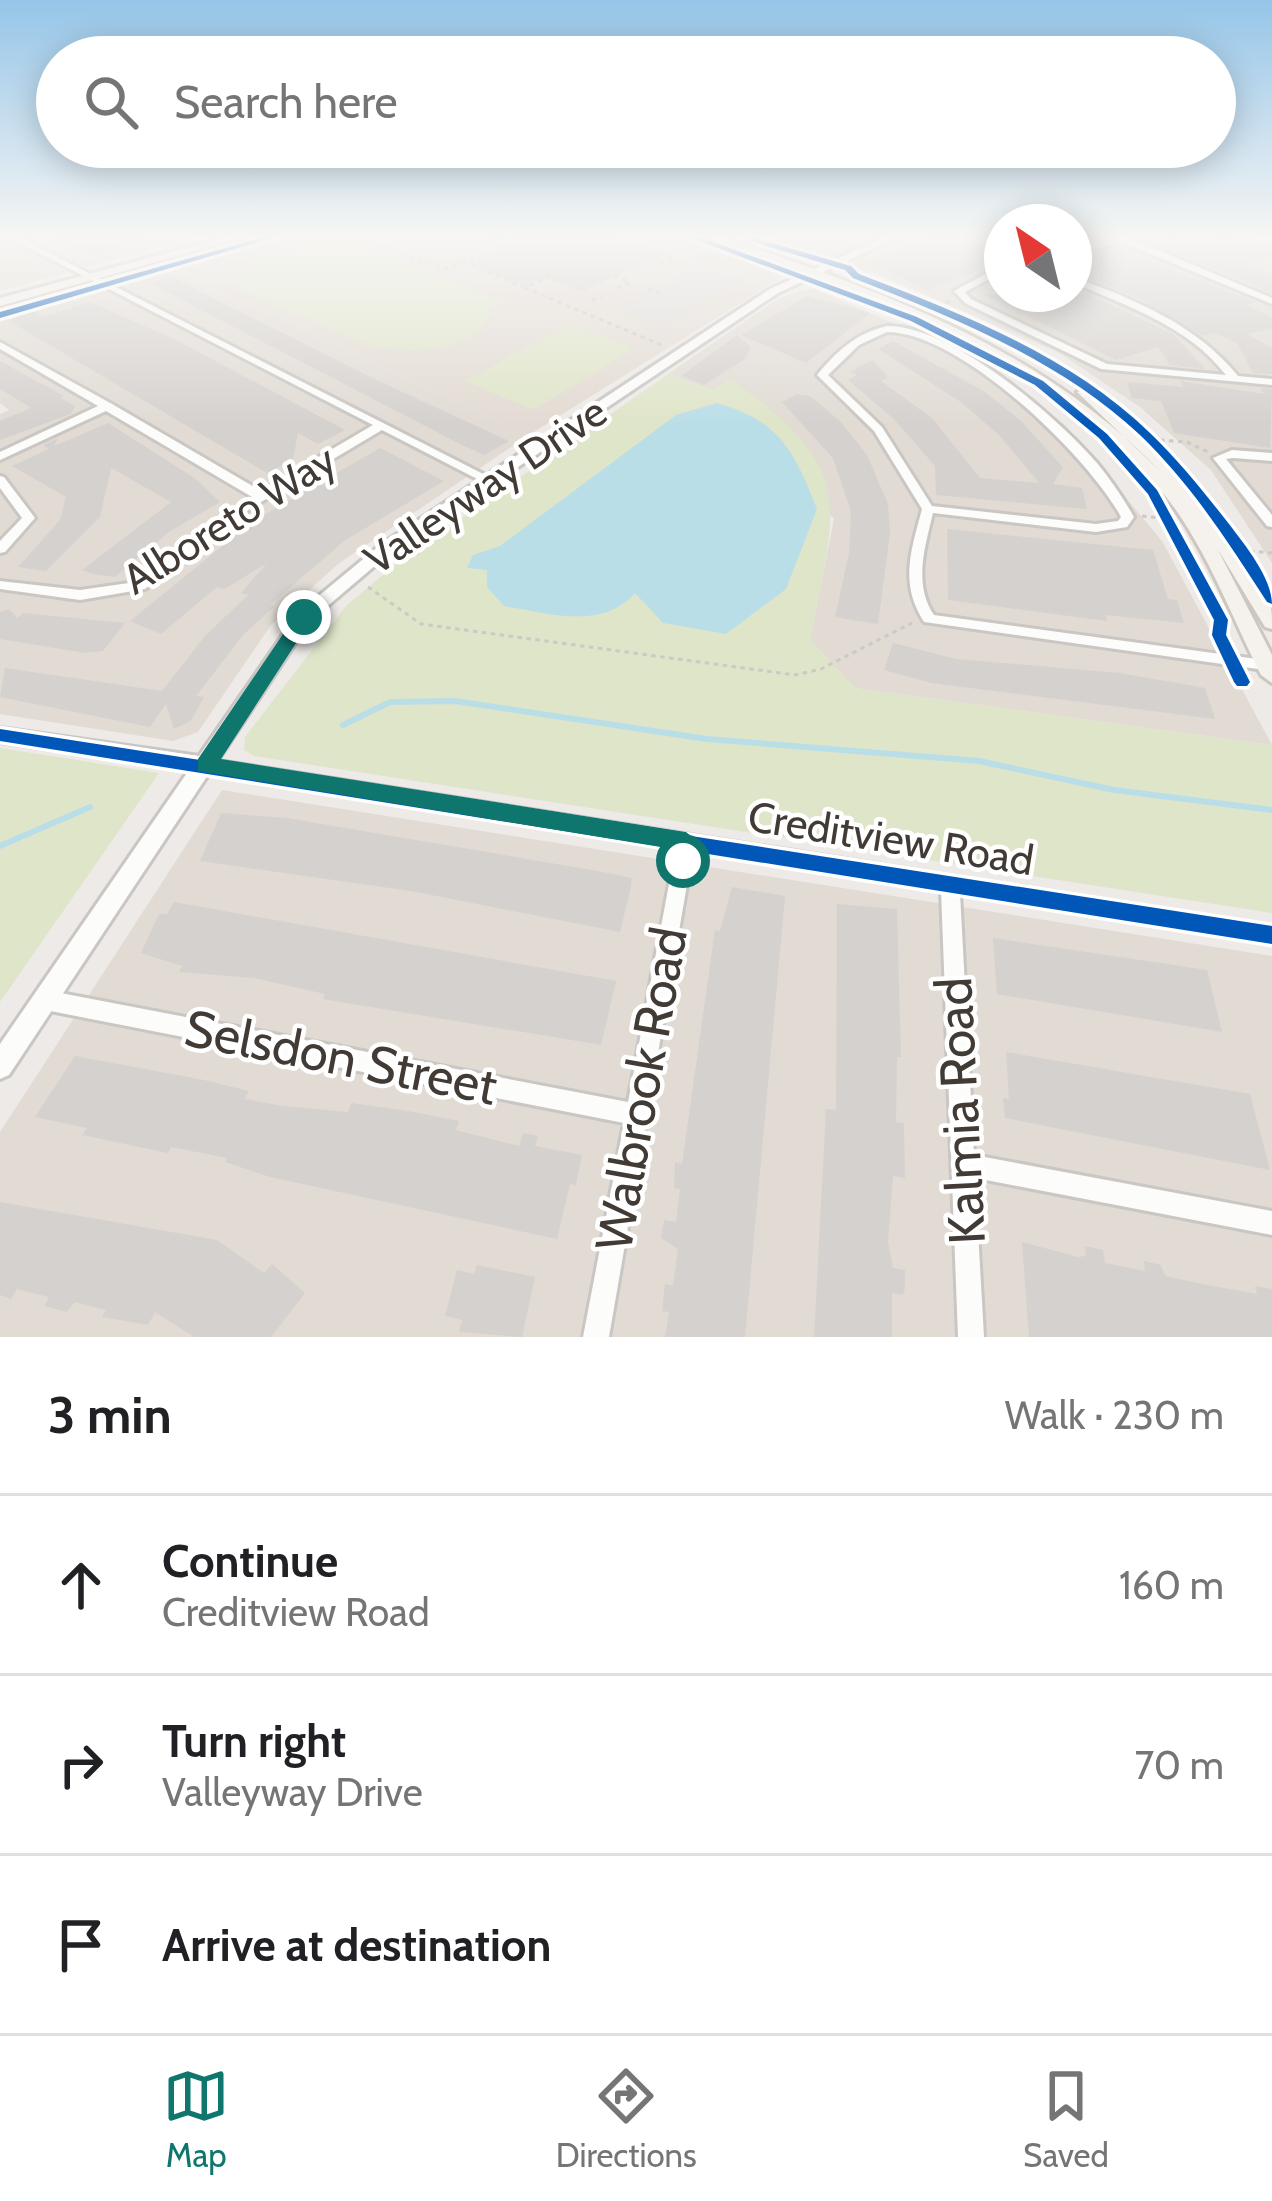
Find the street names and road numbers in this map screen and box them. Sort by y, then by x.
street label: Valleyway Drive [354,385,616,585]
street label: Alboreto Way [113,433,345,605]
street label: Creditview Road [745,790,1037,886]
street label: Walbrook Road [582,922,700,1256]
street label: Kalmia Road [922,976,998,1246]
street label: Selsdon Street [180,996,502,1118]

